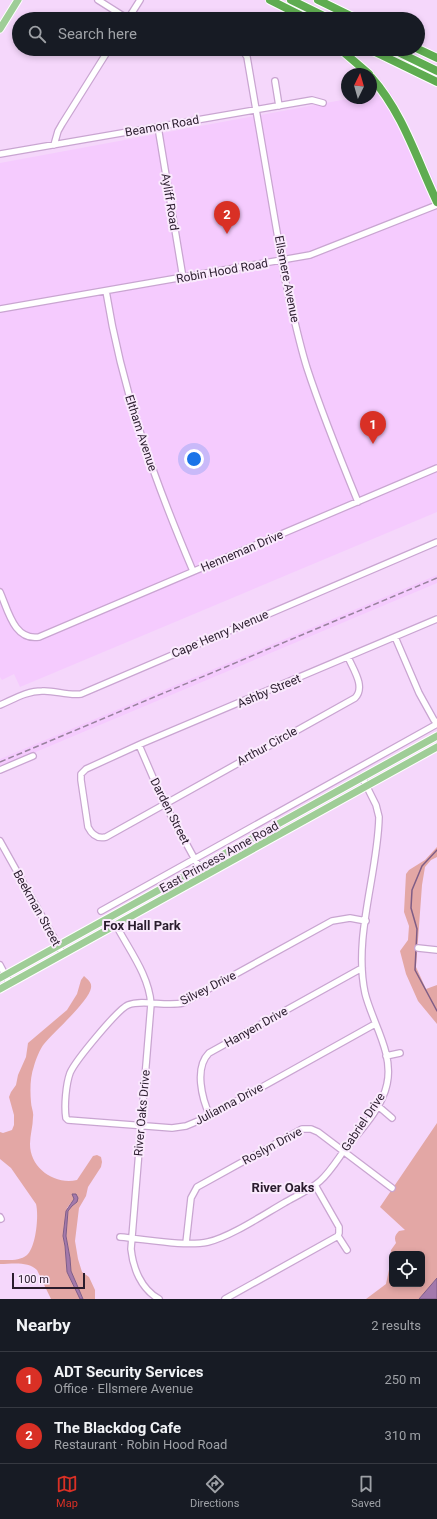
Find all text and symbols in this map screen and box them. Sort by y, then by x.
search box [12,12,425,56]
icon: search [26,23,48,45]
text: Search here [58,25,137,43]
north arrow [341,68,377,104]
street label: Beamon Road [124,113,200,139]
street label: Ayliff Road [159,172,181,232]
pin: 2 [214,201,240,234]
street label: Ellsmere Avenue [272,234,302,324]
street label: Robin Hood Road [175,256,269,286]
street label: Eltham Avenue [122,393,160,473]
pin: 1 [360,411,386,444]
your location [184,449,204,469]
street label: Henneman Drive [199,527,285,575]
street label: Cape Henry Avenue [169,607,271,661]
street label: Ashby Street [235,671,303,711]
street label: Arthur Circle [234,724,300,768]
street label: Darden Street [147,775,193,847]
street label: East Princess Anne Road [157,818,281,896]
street label: Beekman Street [10,868,64,948]
district label: Fox Hall Park [103,918,182,933]
street label: Silvey Drive [178,968,238,1008]
street label: Hanyen Drive [222,1004,290,1050]
street label: River Oaks Drive [131,1069,153,1157]
street label: Julianna Drive [192,1080,266,1128]
street label: Gabriel Drive [338,1090,388,1154]
street label: Roslyn Drive [240,1124,304,1168]
district label: River Oaks [252,1180,315,1195]
map controls [389,1251,425,1287]
button: locate [389,1251,425,1287]
scale bar [12,1271,85,1290]
text: 100 m [18,1273,49,1286]
text: Nearby [16,1315,71,1335]
text: 2 results [371,1318,421,1333]
text: ADT Security Services [54,1363,204,1381]
text: 1 [25,1372,33,1387]
text: 250 m [384,1372,421,1387]
text: Office · Ellsmere Avenue [54,1381,193,1396]
text: The Blackdog Cafe [54,1419,181,1437]
text: 2 [25,1428,33,1443]
text: 310 m [384,1428,421,1443]
text: Restaurant · Robin Hood Road [54,1437,227,1452]
tab: Map [56,1473,78,1510]
tab: Directions [190,1473,239,1510]
tab: Saved [351,1473,381,1510]

